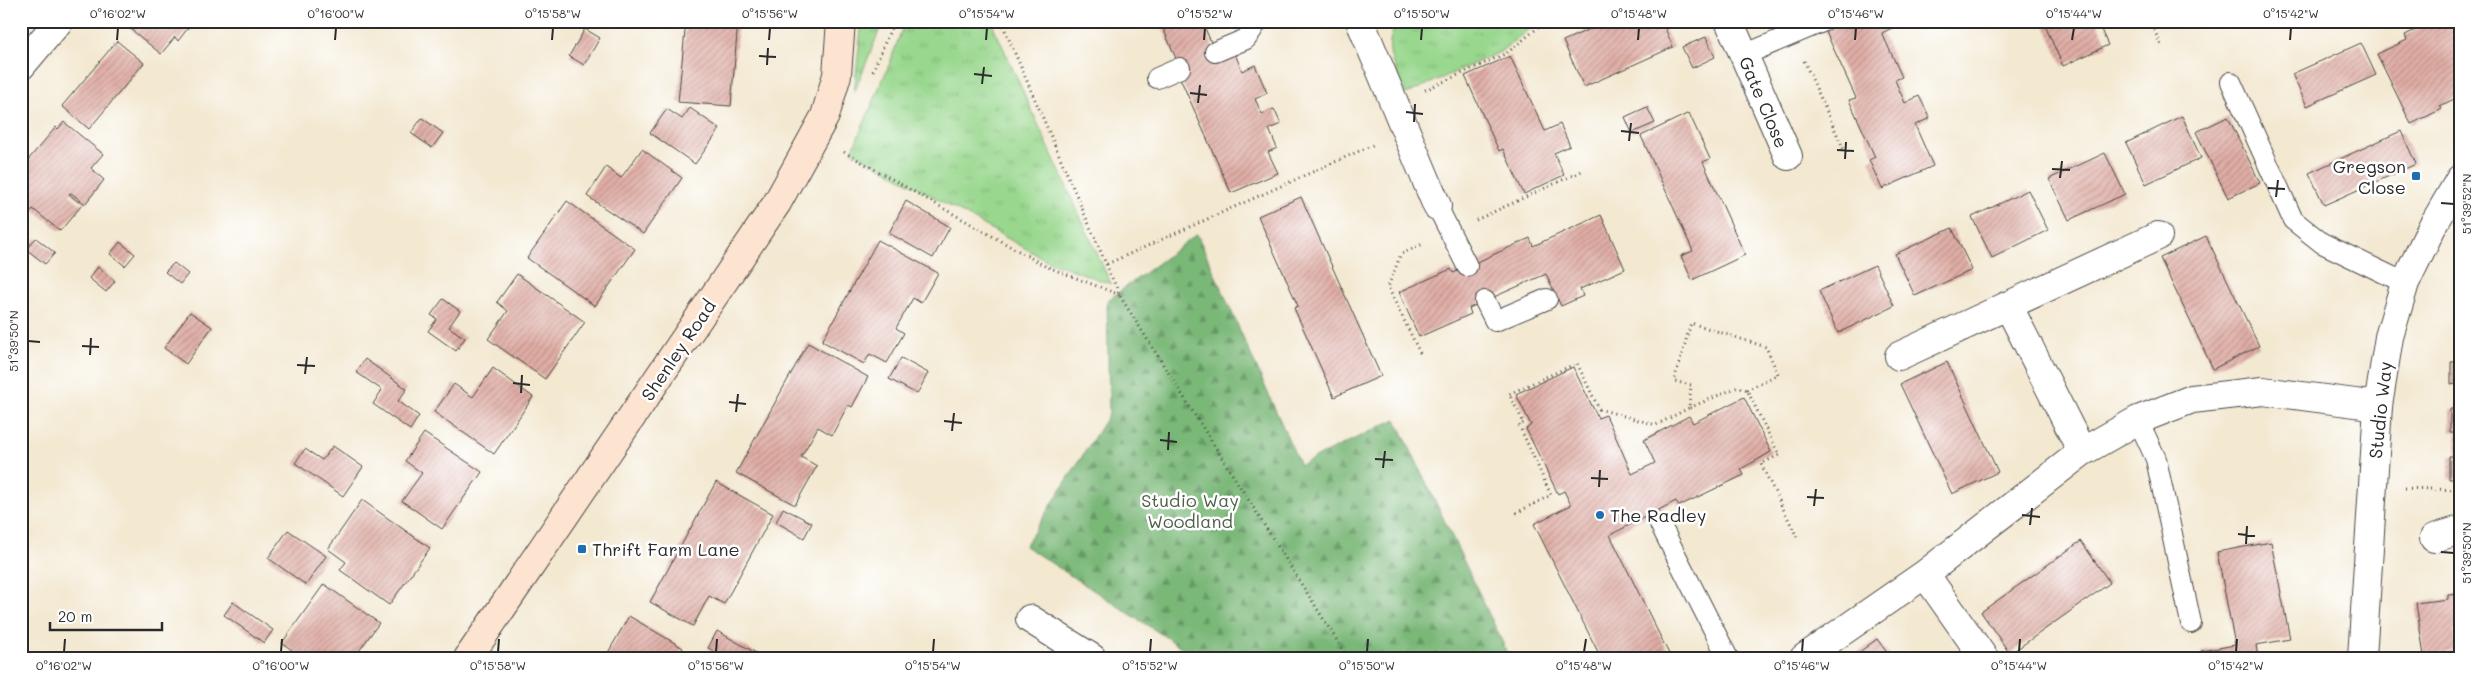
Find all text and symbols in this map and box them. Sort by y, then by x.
text: 0°16'02"W [90,5,146,21]
text: 0°16'00"W [308,5,364,21]
text: 0°15'58"W [525,5,581,21]
text: 0°15'56"W [742,5,798,21]
text: 0°15'54"W [959,5,1015,21]
text: 0°15'52"W [1177,5,1233,21]
text: 0°15'50"W [1394,5,1450,21]
text: 0°15'48"W [1611,5,1667,21]
text: 0°15'46"W [1828,5,1884,21]
text: 0°15'44"W [2046,5,2102,21]
text: 0°15'42"W [2263,5,2319,21]
street label: Gate Close [1734,53,1794,151]
place label: Gregson Close [2333,154,2406,199]
marker: Gregson Close [2410,170,2422,182]
text: 51°39'52"N [2458,174,2474,234]
street label: Shenley Road [635,295,721,405]
text: 51°39'50"N [5,310,21,372]
street label: Studio Way [2363,360,2397,460]
park label: Studio Way Woodland [1141,488,1239,533]
place label: The Radley [1610,503,1706,527]
marker: The Radley [1594,509,1606,521]
text: 51°39'50"N [2458,522,2474,584]
place label: Thrift Farm Lane [592,537,740,561]
marker: Thrift Farm Lane [576,543,588,555]
scale bar [50,599,162,631]
text: 20 m [58,606,92,626]
text: 0°16'02"W [36,657,92,673]
text: 0°16'00"W [253,657,309,673]
text: 0°15'58"W [470,657,526,673]
text: 0°15'56"W [688,657,744,673]
text: 0°15'54"W [905,657,961,673]
text: 0°15'52"W [1122,657,1178,673]
text: 0°15'50"W [1339,657,1395,673]
text: 0°15'48"W [1556,657,1612,673]
text: 0°15'46"W [1774,657,1830,673]
text: 0°15'44"W [1991,657,2047,673]
text: 0°15'42"W [2208,657,2264,673]

